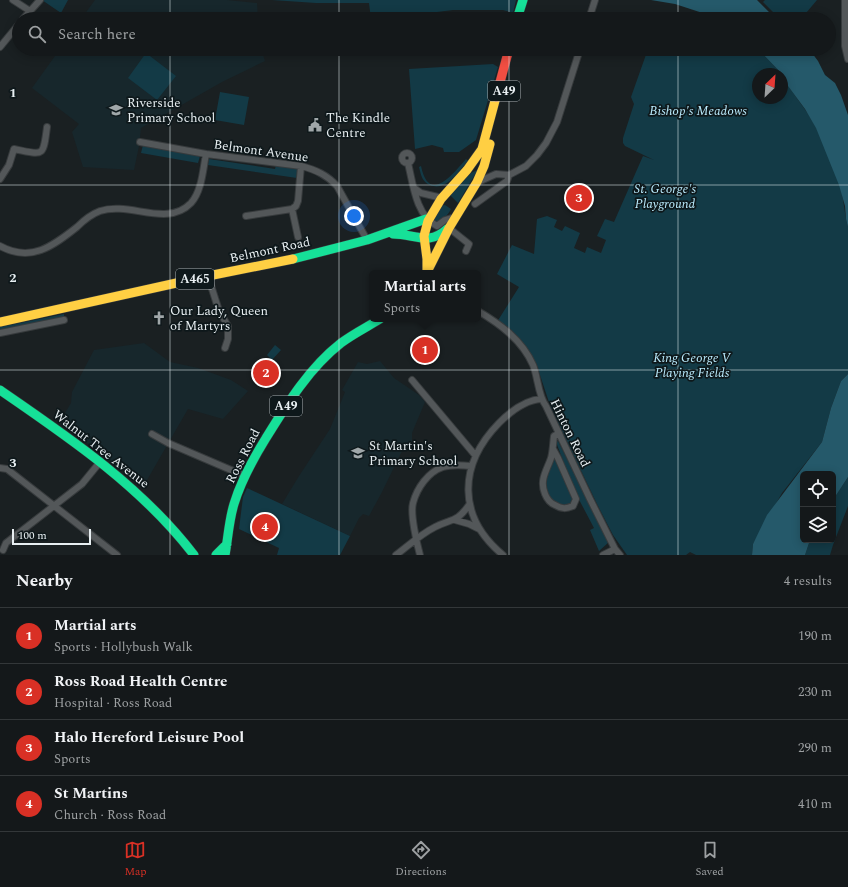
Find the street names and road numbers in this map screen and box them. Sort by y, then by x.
road number: A49 [488,81,520,101]
street label: Belmont Avenue [212,134,310,168]
street label: Belmont Road [228,232,312,268]
road number: A465 [176,269,214,289]
street label: Hinton Road [545,395,595,471]
road number: A49 [270,396,302,416]
street label: Walnut Tree Avenue [49,405,153,493]
street label: Ross Road [221,425,265,487]

